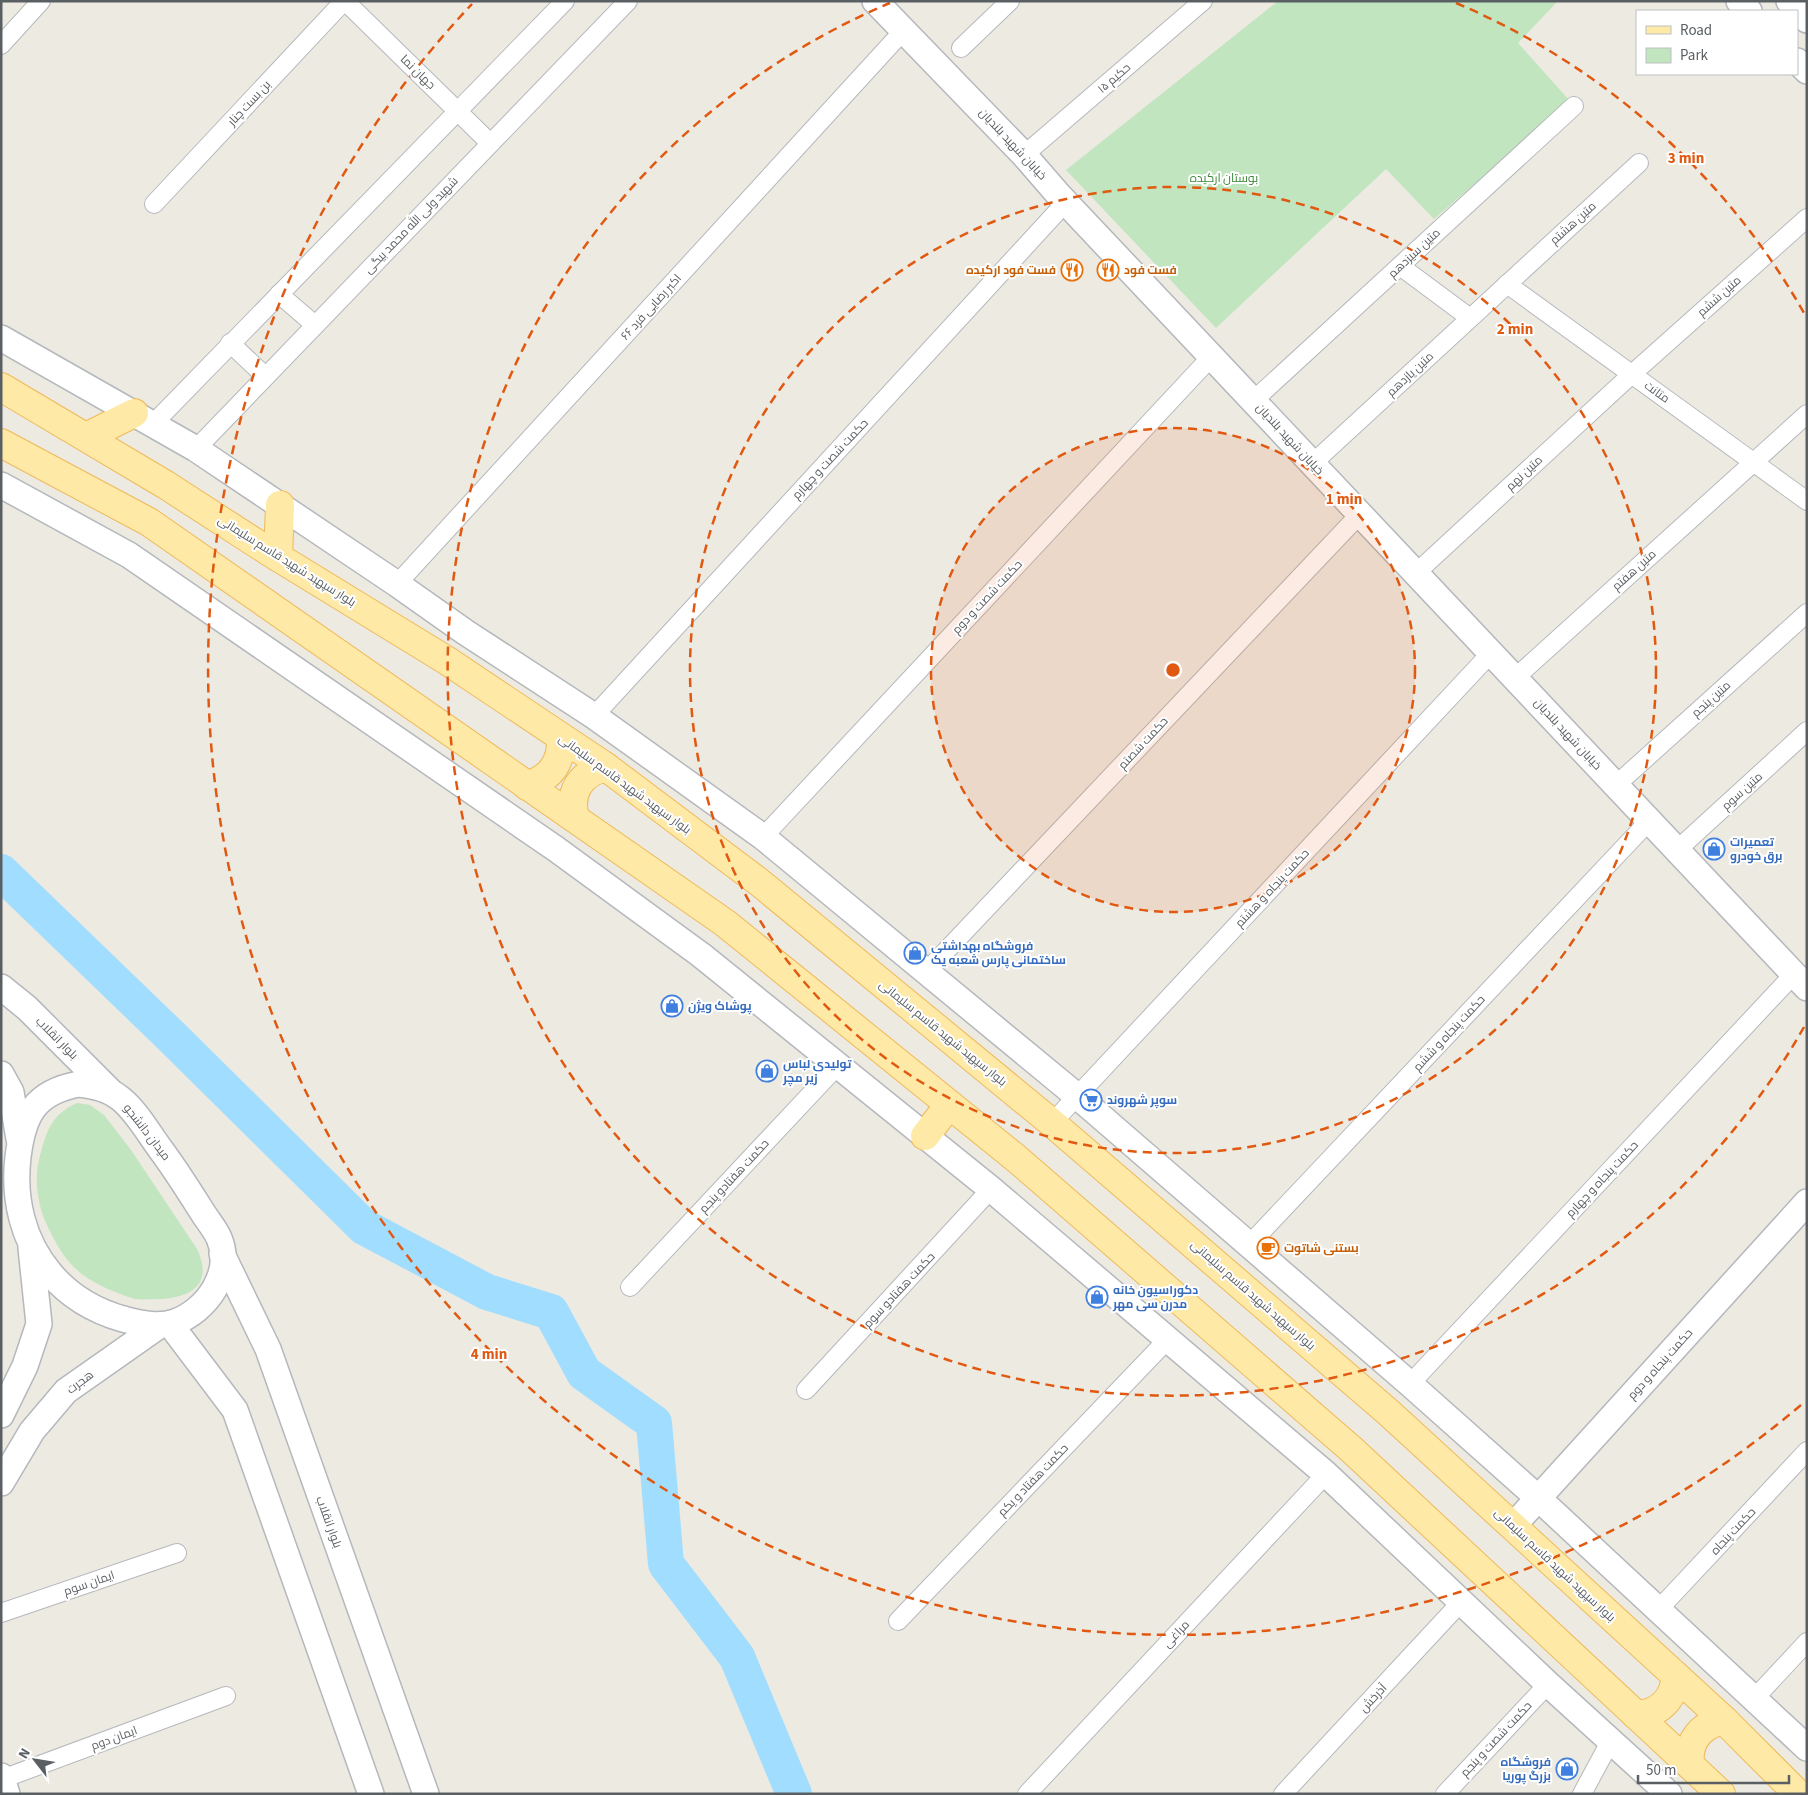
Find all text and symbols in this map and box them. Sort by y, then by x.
legend [1636,10,1798,75]
text: Road [1680,20,1712,41]
text: Park [1680,45,1709,66]
street label: جهان نما [396,51,439,94]
street label: حکیم ۱۵ [1094,59,1134,97]
street label: بن بست چنار [223,77,275,131]
street label: خیابان شهید بلندیان [975,105,1050,184]
text: 3 min [1668,148,1704,169]
park label: بوستان ارکیده [1190,170,1258,187]
street label: شهید ولی الله محمد بیگی [360,173,462,278]
street label: متین هشتم [1547,198,1600,249]
street label: متین سیزدهم [1384,225,1444,282]
restaurant icon: فست فود ارکیده [1060,258,1084,282]
restaurant icon: فست فود [1096,258,1120,282]
place label: فست فود ارکیده [966,262,1056,279]
place label: فست فود [1124,262,1177,279]
street label: ۶۶ اکبر رضایی فرد [617,271,686,344]
street label: متین ششم [1694,272,1745,321]
text: 2 min [1497,319,1533,340]
street label: متین یازدهم [1383,348,1438,401]
street label: متانت [1640,377,1673,407]
street label: خیابان شهید بلندیان [1252,400,1327,479]
street label: حکمت شصت و چهارم [788,415,872,504]
street label: متین نهم [1502,452,1546,495]
text: 1 min [1326,489,1362,510]
street label: بلوار سپهبد شهید قاسم سلیمانی [214,512,359,611]
street label: متین هفتم [1609,546,1660,595]
street label: حکمت شصت و دوم [948,556,1026,638]
centre of rings [1164,661,1182,679]
street label: متین پنجم [1688,677,1735,722]
street label: خیابان شهید بلندیان [1530,695,1605,774]
street label: حکمت شصتم [1114,713,1172,773]
street label: بلوار سپهبد شهید قاسم سلیمانی [555,730,694,838]
street label: متین سوم [1718,768,1767,814]
place label: تعمیرات برق خودرو [1730,834,1783,865]
shop icon: تعمیرات برق خودرو [1702,837,1726,861]
street label: حکمت پنجاه و هشتم [1231,845,1313,931]
place label: فروشگاه بهداشتی ساختمانی پارس شعبه یک [931,938,1066,969]
shop icon: فروشگاه بهداشتی ساختمانی پارس شعبه یک [903,941,927,965]
street label: بلوار سپهبد شهید قاسم سلیمانی [875,976,1010,1090]
street label: حکمت پنجاه و ششم [1409,991,1489,1075]
shop icon: پوشاک ویژن [660,994,684,1018]
place label: پوشاک ویژن [688,998,752,1015]
street label: بلوار انقلاب [31,1013,82,1064]
place label: تولیدی لباس زیر مچر [782,1056,852,1087]
shop icon: تولیدی لباس زیر مچر [755,1059,779,1083]
supermarket icon: سوپر شهروند [1079,1088,1103,1112]
place label: سوپر شهروند [1107,1092,1177,1109]
street label: میدان دانشجو [119,1100,174,1164]
street label: حکمت هفتادو پنجم [695,1136,773,1217]
street label: حکمت پنجاه و چهارم [1562,1137,1643,1222]
street label: بلوار سپهبد شهید قاسم سلیمانی [1187,1236,1319,1354]
cafe icon: بستنی شاتوت [1256,1236,1280,1260]
place label: بستنی شاتوت [1284,1240,1359,1257]
street label: حکمت هفتادو سوم [860,1249,939,1332]
place label: دکوراسیون خانه مدرن سی مهر [1112,1282,1198,1313]
shop icon: دکوراسیون خانه مدرن سی مهر [1085,1285,1109,1309]
street label: حکمت پنجاه و دوم [1624,1325,1697,1404]
text: 4 min [471,1344,507,1365]
street label: هجرت [63,1367,97,1398]
street label: حکمت هفتاد و یکم [994,1440,1073,1521]
street label: بلوار انقلاب [311,1494,346,1551]
street label: حکمت پنجاه [1707,1504,1760,1559]
street label: بلوار سپهبد شهید قاسم سلیمانی [1490,1505,1619,1626]
street label: ایمان سوم [61,1567,117,1600]
street label: مراغی [1159,1617,1194,1652]
street label: آذرخش [1356,1680,1392,1717]
street label: حکمت شصت و پنجم [1457,1698,1536,1781]
street label: ایمان دوم [89,1722,140,1755]
north arrow [10,1735,60,1785]
text: N [14,1745,36,1763]
scale bar [1638,1752,1789,1784]
place label: فروشگاه بزرگ پوریا [1500,1754,1551,1785]
shop icon: فروشگاه بزرگ پوریا [1555,1757,1579,1781]
text: 50 m [1646,1760,1676,1781]

